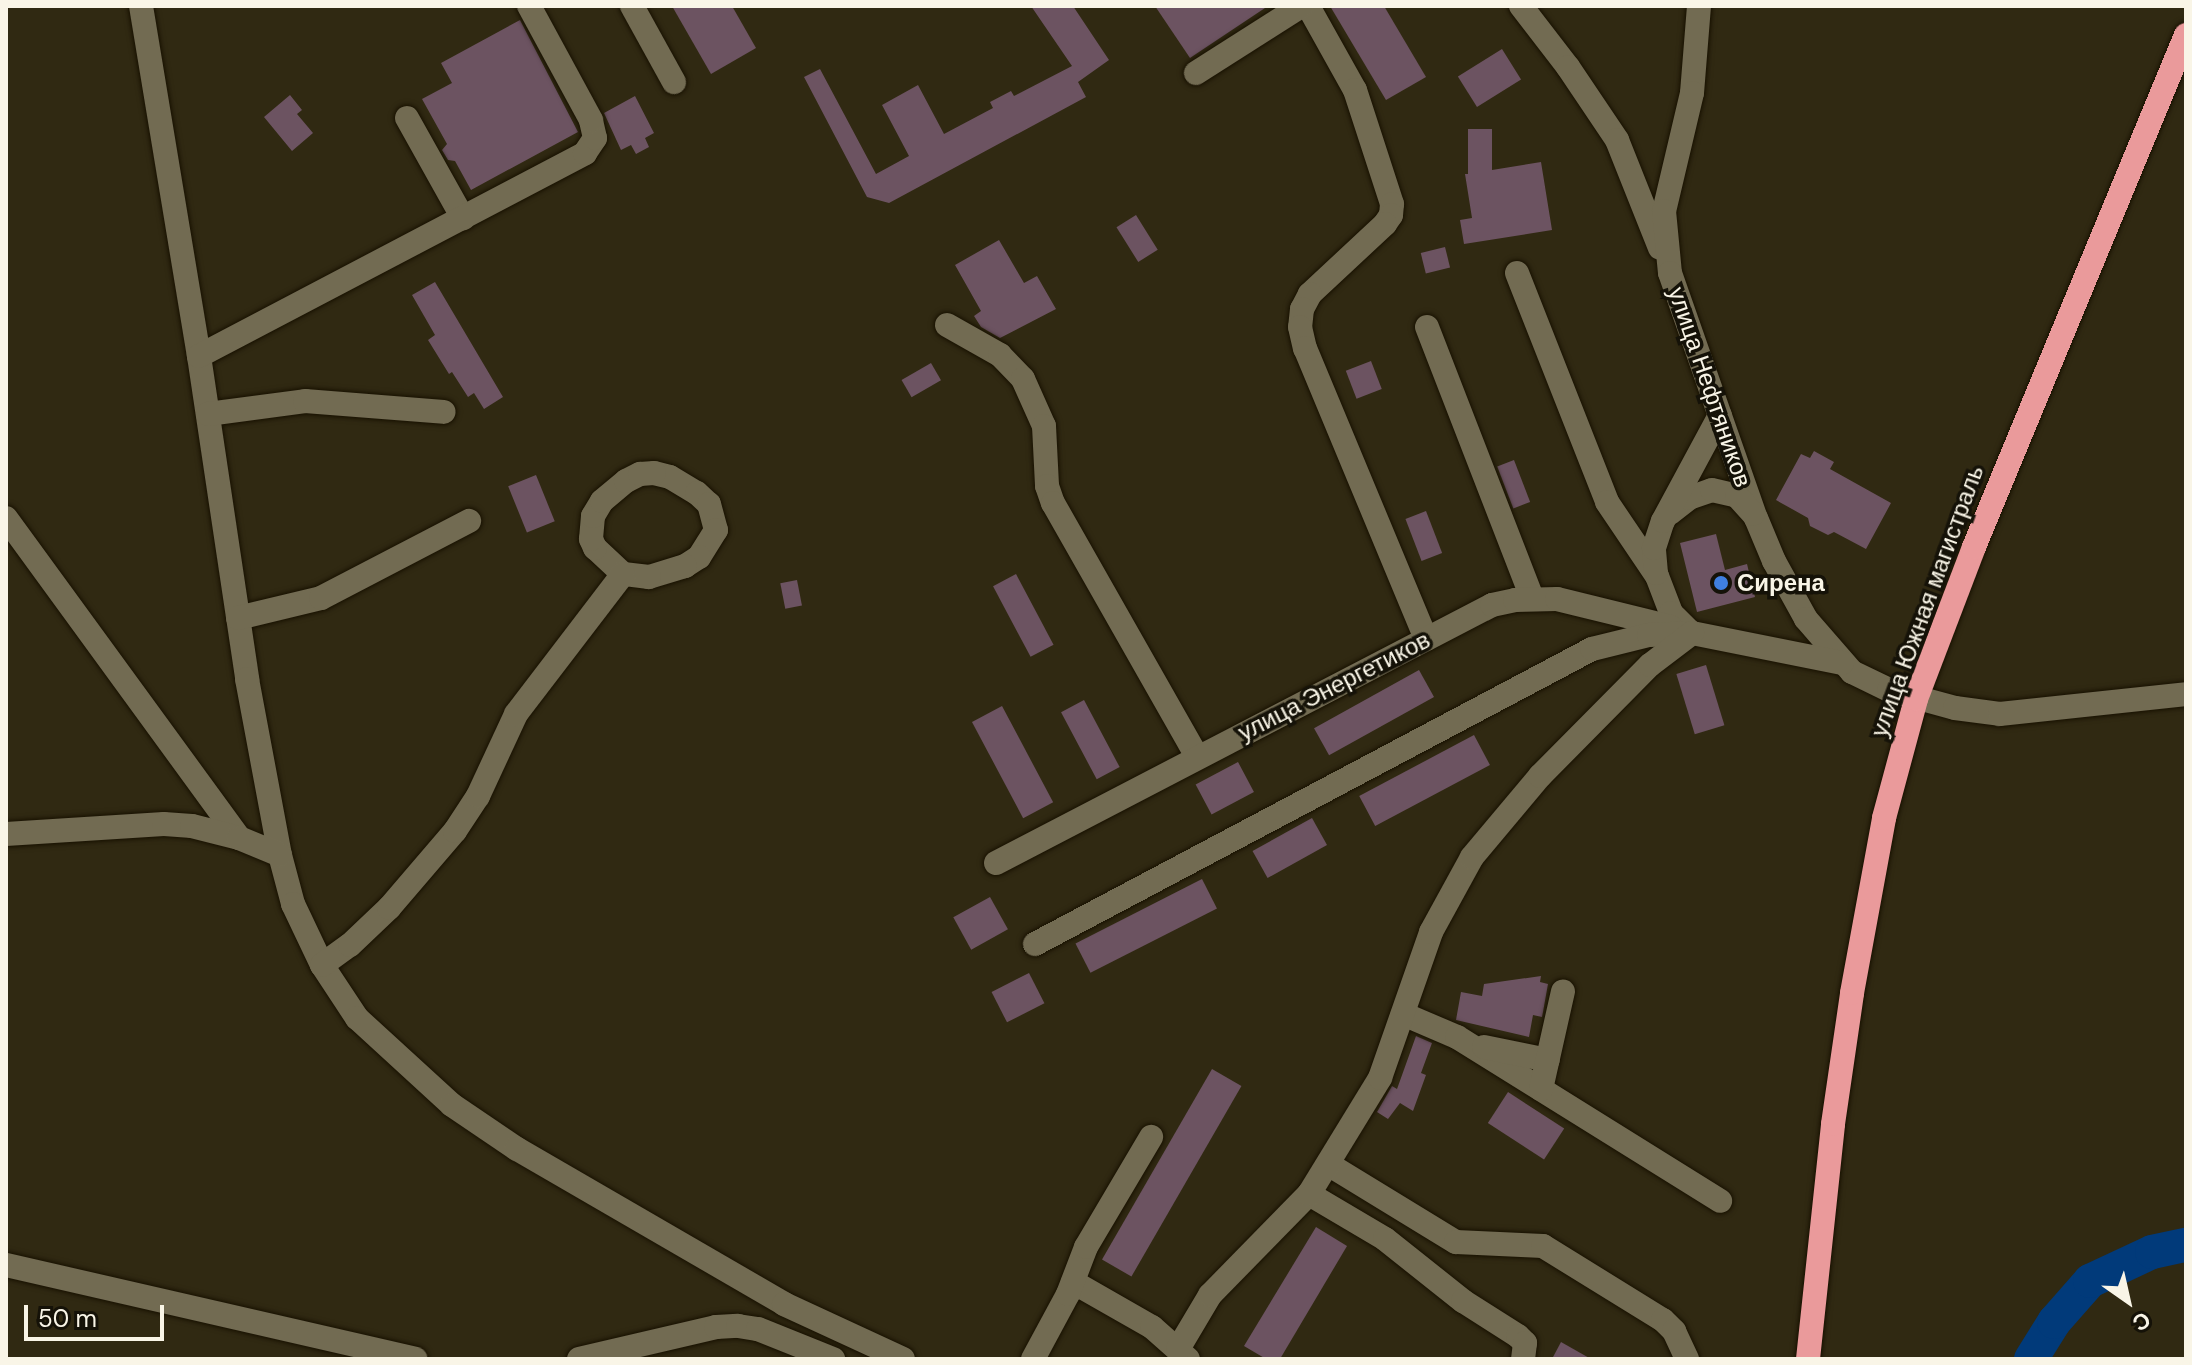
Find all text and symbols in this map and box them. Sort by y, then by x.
street label: улица Нефтяников [1662,283,1758,491]
street label: улица Южная магистраль [1864,461,1990,741]
place label: Сирена [1737,569,1825,597]
marker: Сирена [1712,574,1730,592]
street label: улица Энергетиков [1233,625,1435,747]
north arrow [2088,1261,2168,1341]
scale bar [28,1289,168,1339]
text: 50 m [38,1303,97,1334]
text: С [2127,1305,2156,1338]

